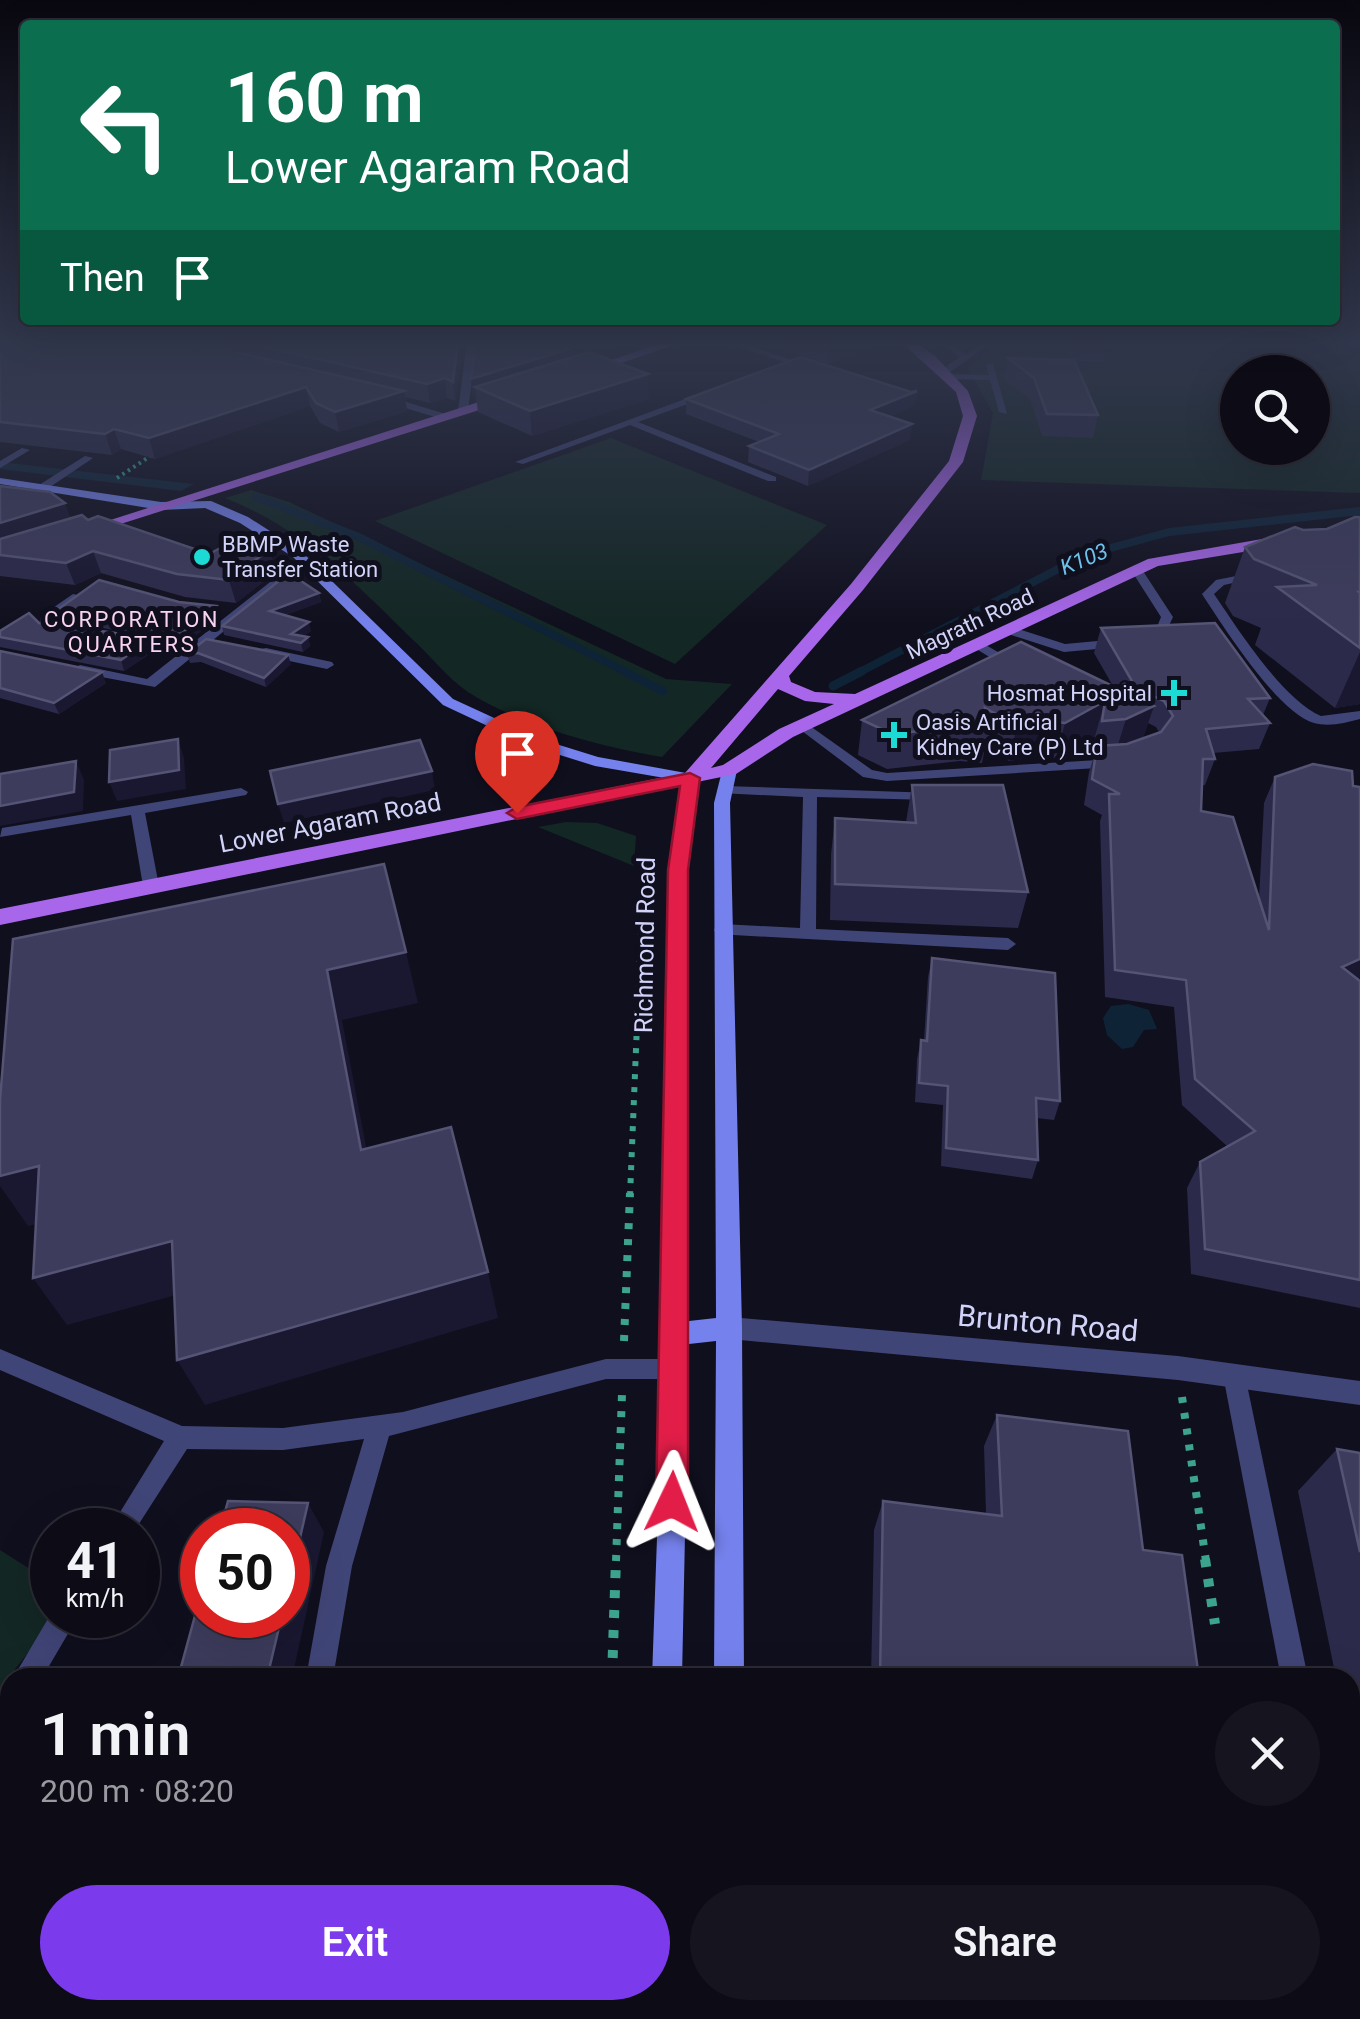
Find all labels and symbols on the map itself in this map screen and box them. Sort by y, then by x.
place label: BBMP Waste Transfer Station [222,532,378,582]
water label: K103 [1056,538,1112,580]
marker: BBMP Waste Transfer Station [191,546,213,568]
street label: Magrath Road [902,584,1038,664]
district label: CORPORATION QUARTERS [44,607,220,657]
marker: Hosmat Hospital [1161,680,1187,706]
place label: Hosmat Hospital [987,681,1152,706]
place label: Oasis Artificial Kidney Care (P) Ltd [916,710,1104,761]
pin [475,711,560,814]
marker: Oasis Artificial Kidney Care (P) Ltd [881,722,907,748]
street label: Lower Agaram Road [217,787,443,859]
street label: Richmond Road [629,857,661,1033]
street label: Brunton Road [956,1298,1140,1348]
position arrow [620,1450,724,1554]
speed limit sign: 50 [180,1508,310,1638]

